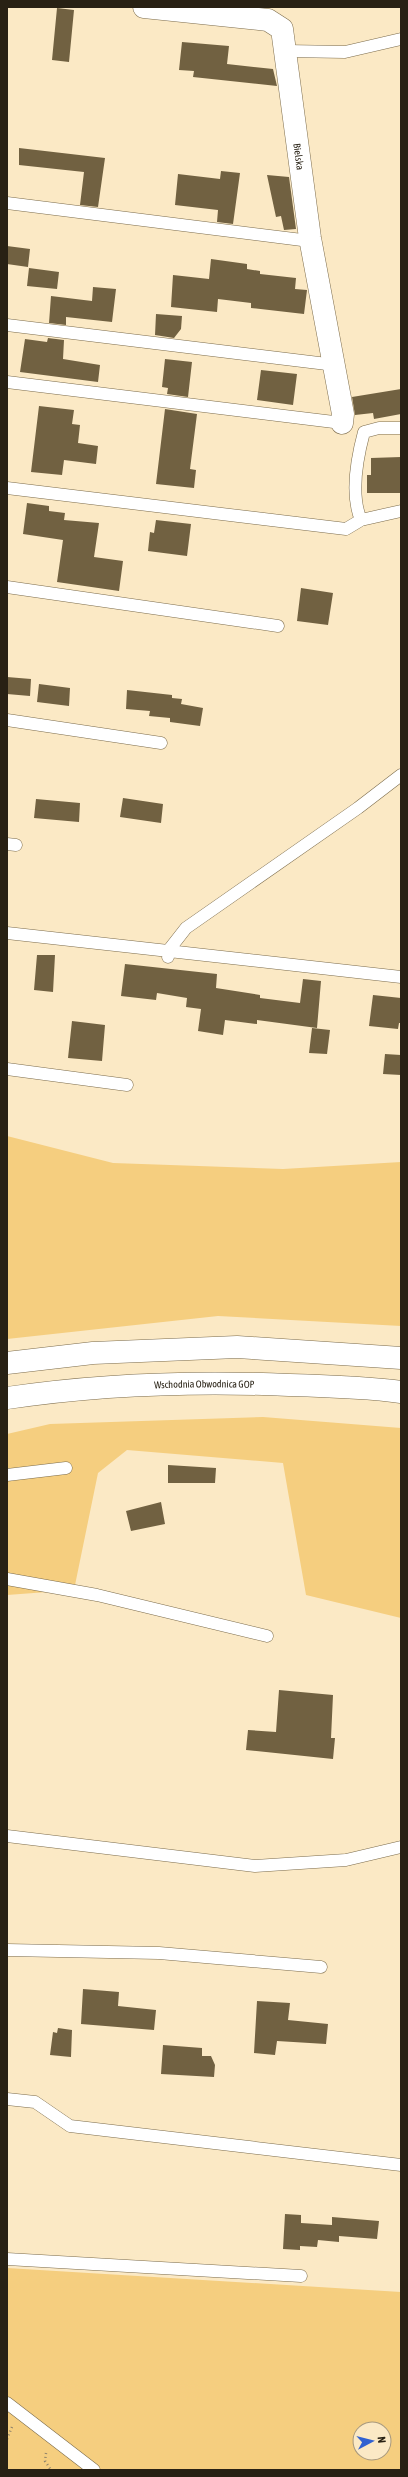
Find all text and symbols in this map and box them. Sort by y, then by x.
street label: Bielska [292,142,306,171]
street label: Wschodnia Obwodnica GOP [154,1378,255,1390]
north arrow [352,2421,392,2461]
text: N [376,2436,388,2444]

